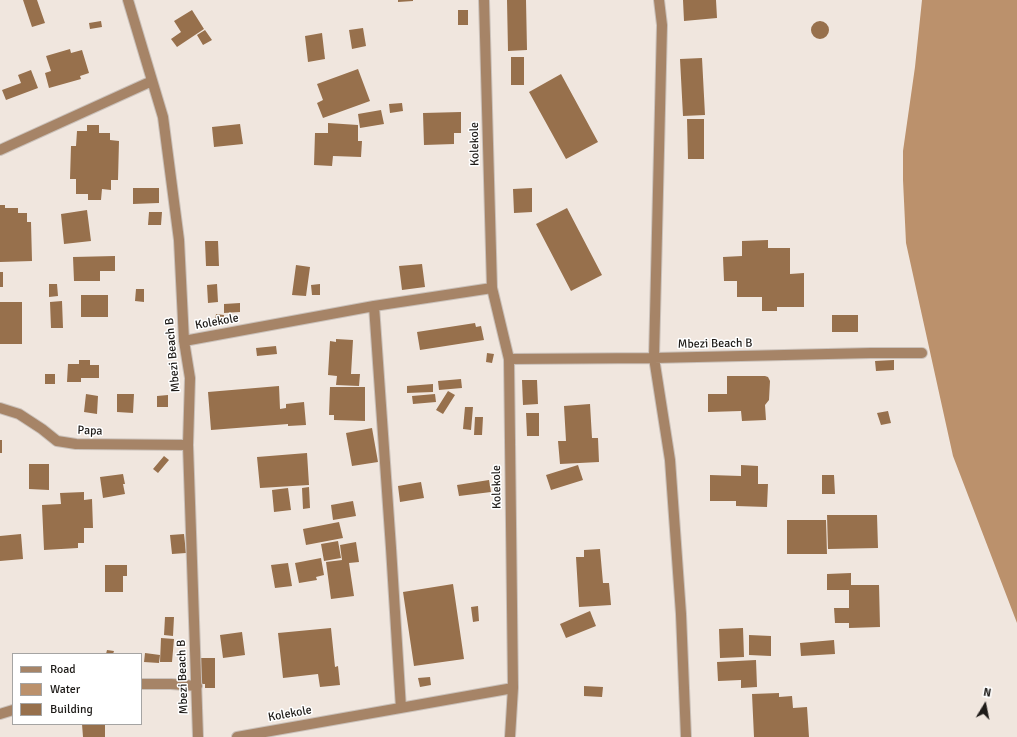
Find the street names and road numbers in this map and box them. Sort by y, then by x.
street label: Kolekole [467,122,483,166]
street label: Kolekole [194,311,240,333]
street label: Mbezi Beach B [163,317,183,393]
street label: Mbezi Beach B [678,336,752,352]
street label: Papa [77,423,103,439]
street label: Kolekole [489,465,505,509]
street label: Mbezi Beach B [175,639,191,715]
street label: Kolekole [267,703,313,725]

